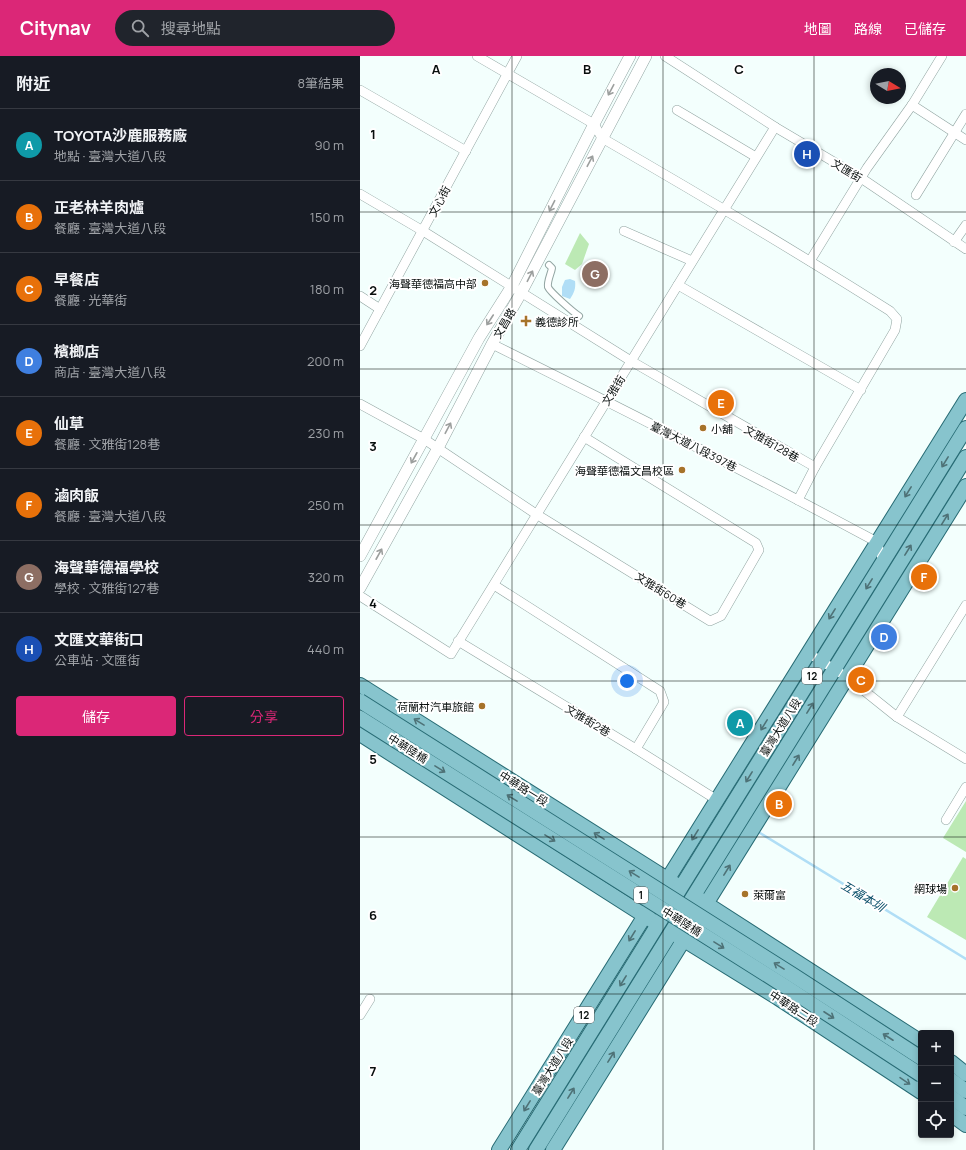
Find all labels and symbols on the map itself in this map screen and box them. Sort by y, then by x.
text: A [432,60,441,78]
text: B [583,60,591,78]
text: C [734,60,744,78]
north arrow [870,68,906,104]
one-way arrow [607,84,615,96]
text: 1 [370,125,376,143]
pin: H [794,139,820,169]
one-way arrow [587,155,594,167]
street label: 文匯街 [829,155,865,185]
street label: 文心街 [425,183,453,219]
one-way arrow [548,200,556,212]
pin: G [582,259,608,289]
one-way arrow [527,270,534,282]
place label: 海聲華德福高中部 [389,276,477,291]
marker: 海聲華德福高中部 [480,278,490,288]
text: 2 [369,281,377,299]
street label: 文昌路 [489,305,519,341]
one-way arrow [486,314,494,326]
place label: 義德診所 [535,314,579,329]
marker: 義德診所 [520,315,532,327]
street label: 文雅街 [598,372,628,408]
pin: E [708,388,734,418]
street label: 臺灣大道八段397巷 [648,418,740,474]
place label: 小舖 [711,421,733,436]
street label: 文雅街128巷 [742,421,802,465]
one-way arrow [445,422,453,434]
marker: 小舖 [698,423,708,433]
text: 3 [369,437,377,455]
one-way arrow [409,452,417,464]
one-way arrow [941,456,950,467]
place label: 海聲華德福文昌校區 [575,463,674,478]
marker: 海聲華德福文昌校區 [677,465,687,475]
one-way arrow [904,486,912,498]
one-way arrow [942,513,950,525]
one-way arrow [904,545,912,556]
one-way arrow [375,548,383,560]
pin: F [911,562,937,592]
street label: 文雅街60巷 [633,568,689,612]
one-way arrow [865,578,873,590]
text: 4 [369,594,377,612]
one-way arrow [828,609,836,620]
pin: D [871,622,897,652]
pin: C [848,665,874,695]
road number: 12 [802,668,822,684]
your location [617,671,637,691]
street label: 臺灣大道八段 [756,695,804,759]
place label: 荷蘭村汽車旅館 [397,699,474,714]
marker: 荷蘭村汽車旅館 [477,701,487,711]
street label: 文雅街2巷 [563,701,613,739]
one-way arrow [806,703,814,714]
pin: A [727,708,753,738]
one-way arrow [413,718,424,726]
one-way arrow [759,719,767,731]
street label: 中華陸橋 [385,730,431,766]
text: 5 [369,750,377,768]
one-way arrow [792,754,800,766]
one-way arrow [434,765,446,773]
street label: 中華路一段 [497,767,551,809]
one-way arrow [745,771,753,782]
pin: B [766,789,792,819]
one-way arrow [506,793,518,801]
one-way arrow [691,829,699,840]
one-way arrow [594,832,605,840]
one-way arrow [544,834,555,842]
one-way arrow [723,865,731,876]
one-way arrow [628,870,640,878]
water label: 五福本圳 [838,876,890,917]
place label: 網球場 [914,881,947,896]
marker: 網球場 [950,883,960,893]
road number: 1 [634,887,648,903]
place label: 萊爾富 [753,887,786,902]
marker: 萊爾富 [740,889,750,899]
street label: 中華陸橋 [659,903,705,939]
text: 6 [369,906,377,924]
one-way arrow [628,930,636,942]
one-way arrow [713,941,724,949]
one-way arrow [773,962,785,970]
one-way arrow [619,975,627,986]
street label: 中華路二段 [767,987,821,1029]
road number: 12 [574,1007,594,1023]
one-way arrow [823,1011,835,1019]
one-way arrow [883,1033,894,1041]
street label: 臺灣大道八段 [528,1034,576,1098]
one-way arrow [607,1051,615,1063]
text: 7 [370,1062,377,1080]
one-way arrow [900,1077,911,1085]
one-way arrow [567,1088,575,1099]
one-way arrow [522,1100,530,1112]

